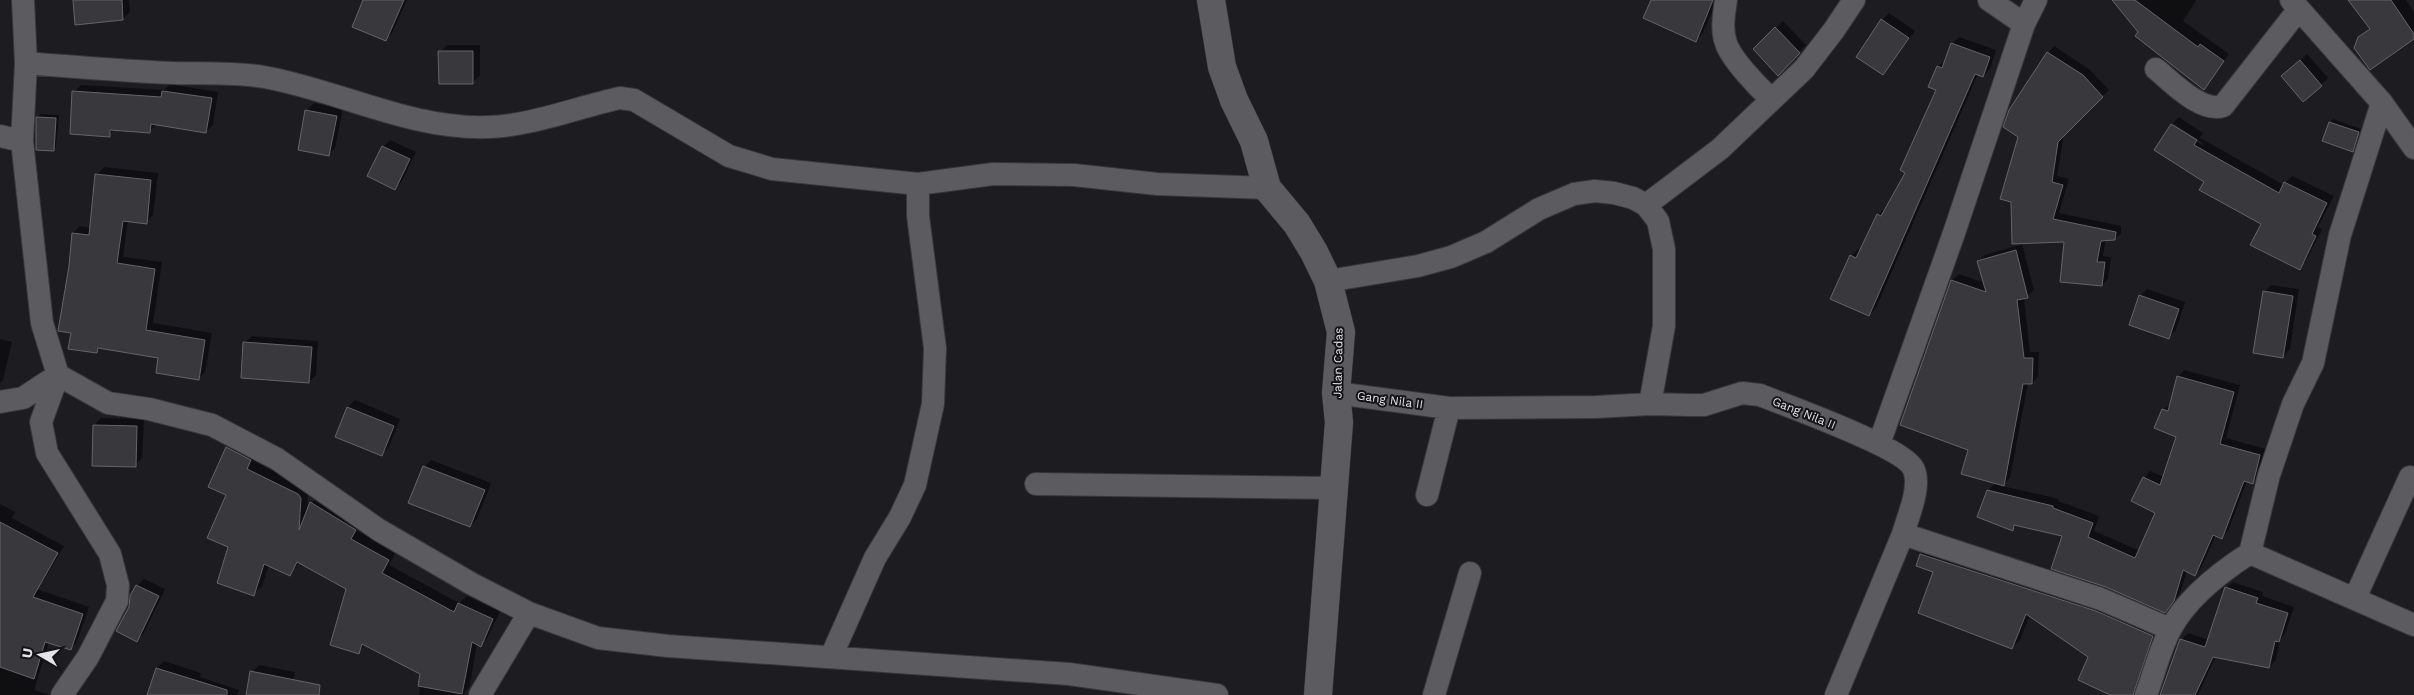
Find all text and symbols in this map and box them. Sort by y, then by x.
street label: Jalan Cadas [1330,327,1346,399]
street label: Gang Nila II [1356,388,1424,412]
street label: Gang Nila II [1770,394,1838,432]
north arrow [15,630,65,680]
text: U [18,647,36,659]

